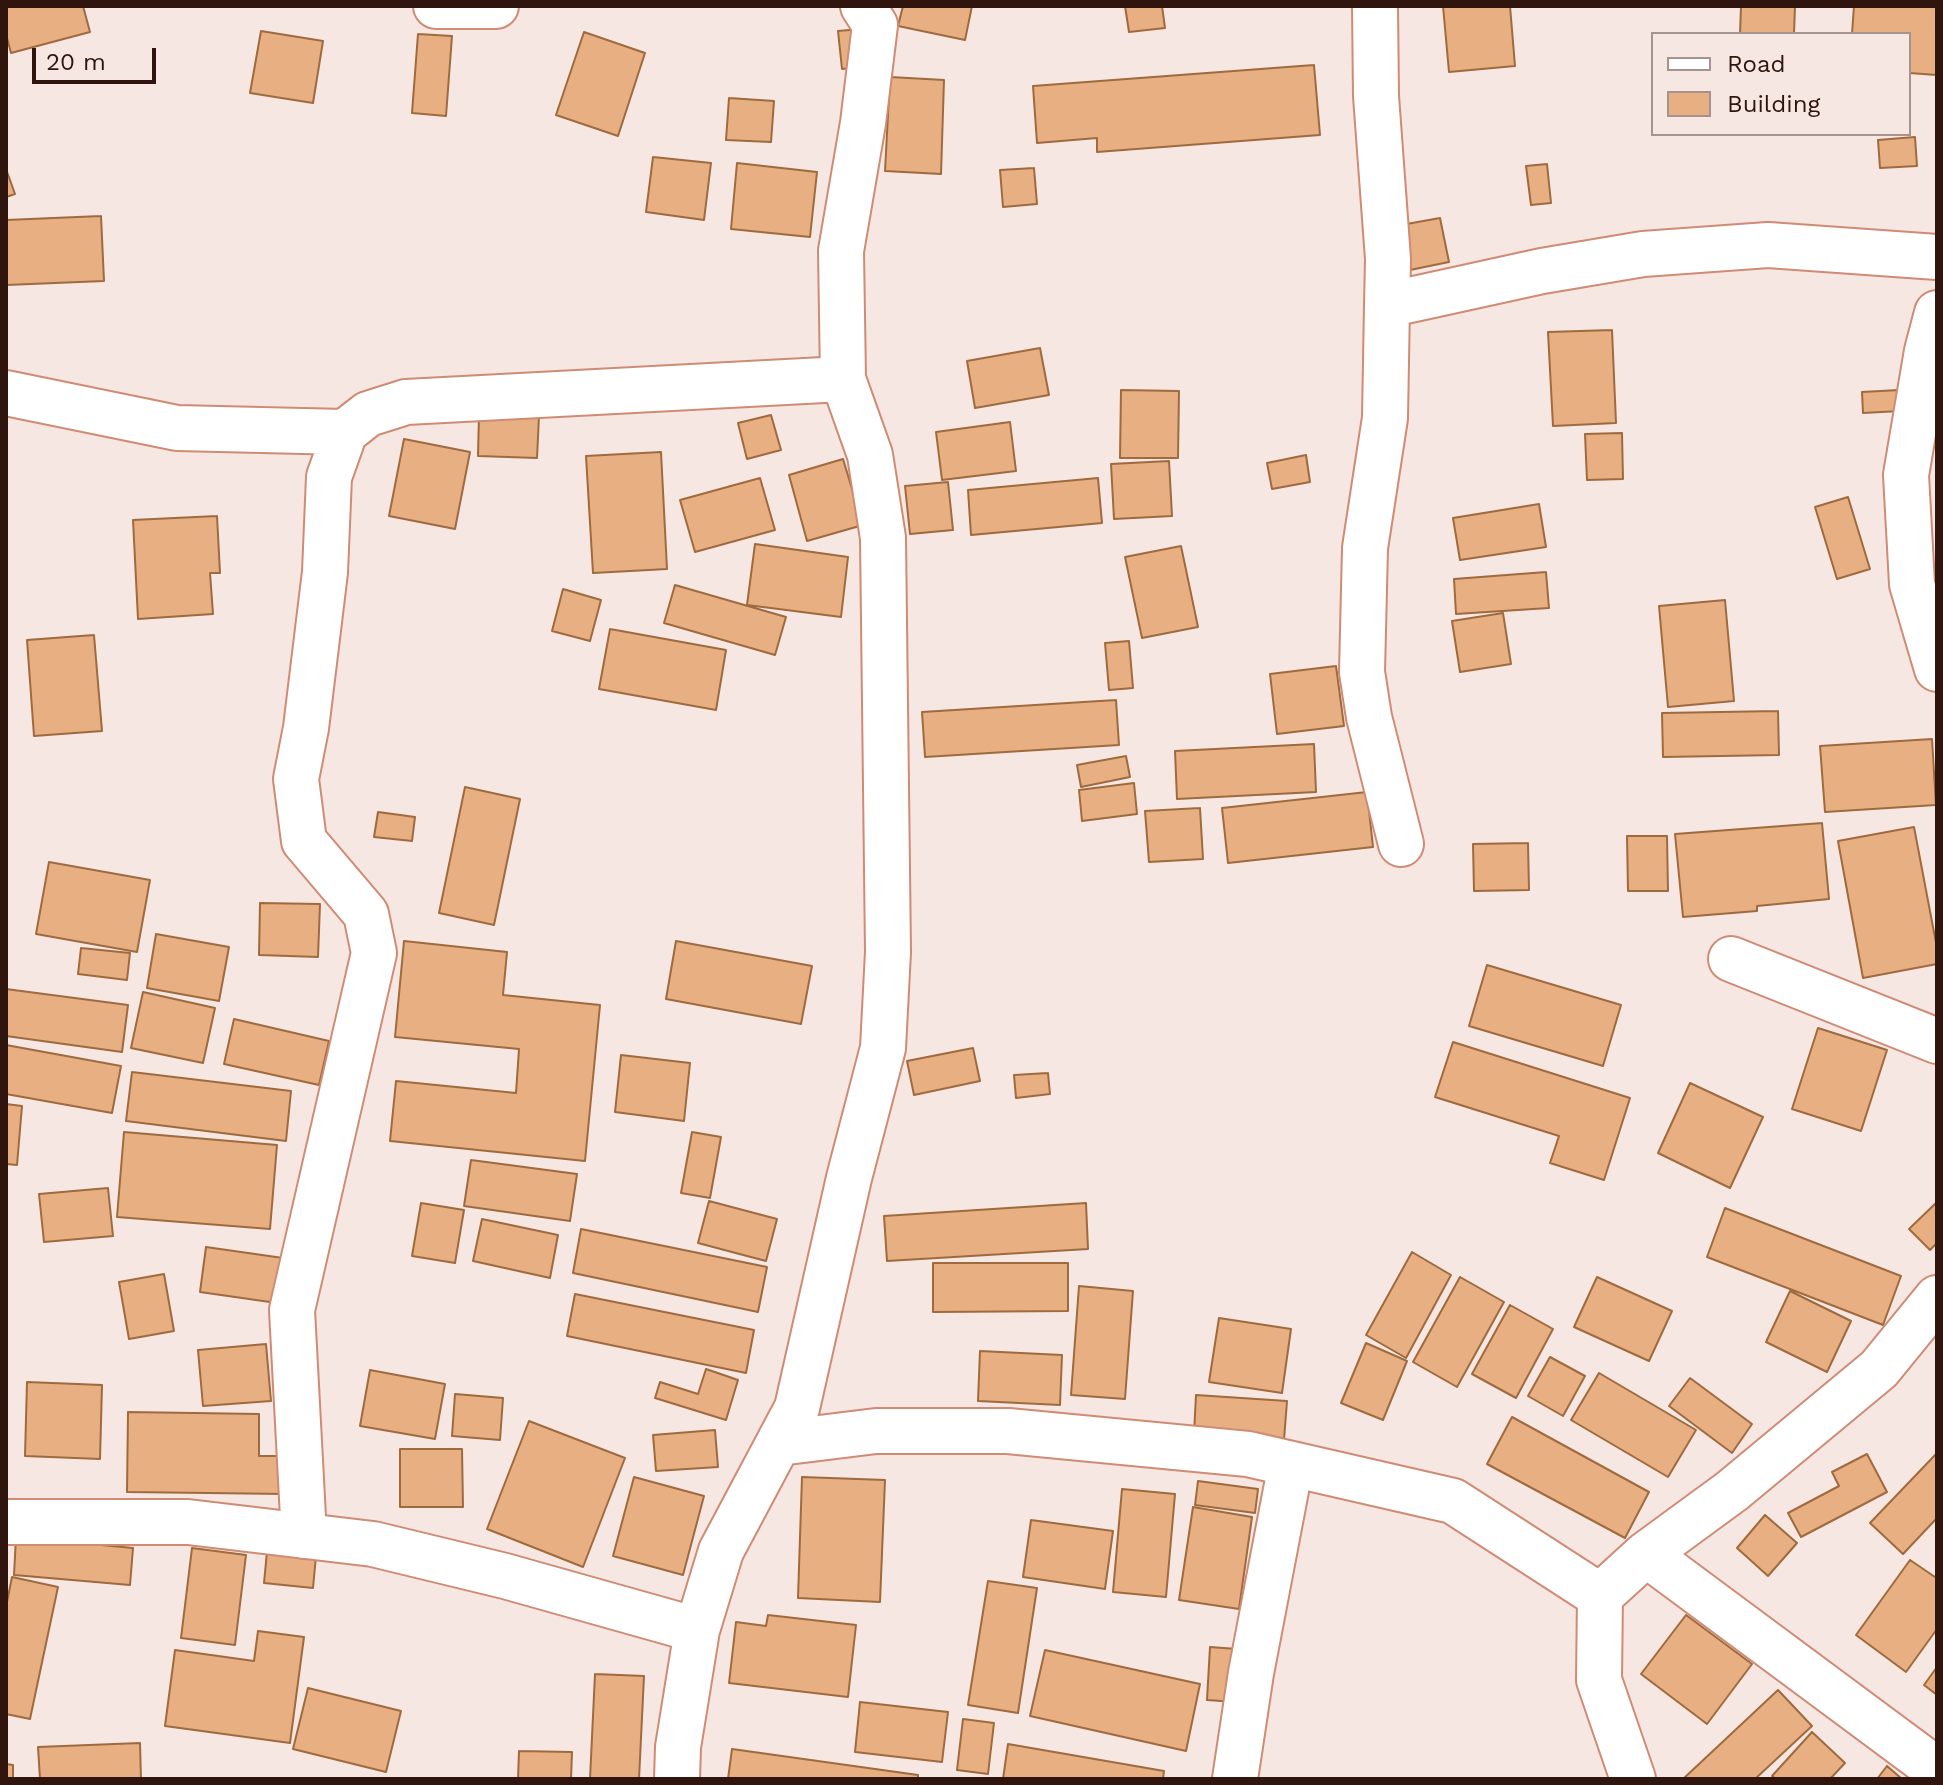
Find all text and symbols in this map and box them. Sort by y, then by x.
scale bar [36,32,160,82]
legend [1651,32,1911,136]
text: 20 m [46,48,106,76]
text: Road [1727,50,1786,78]
text: Building [1727,90,1820,118]

